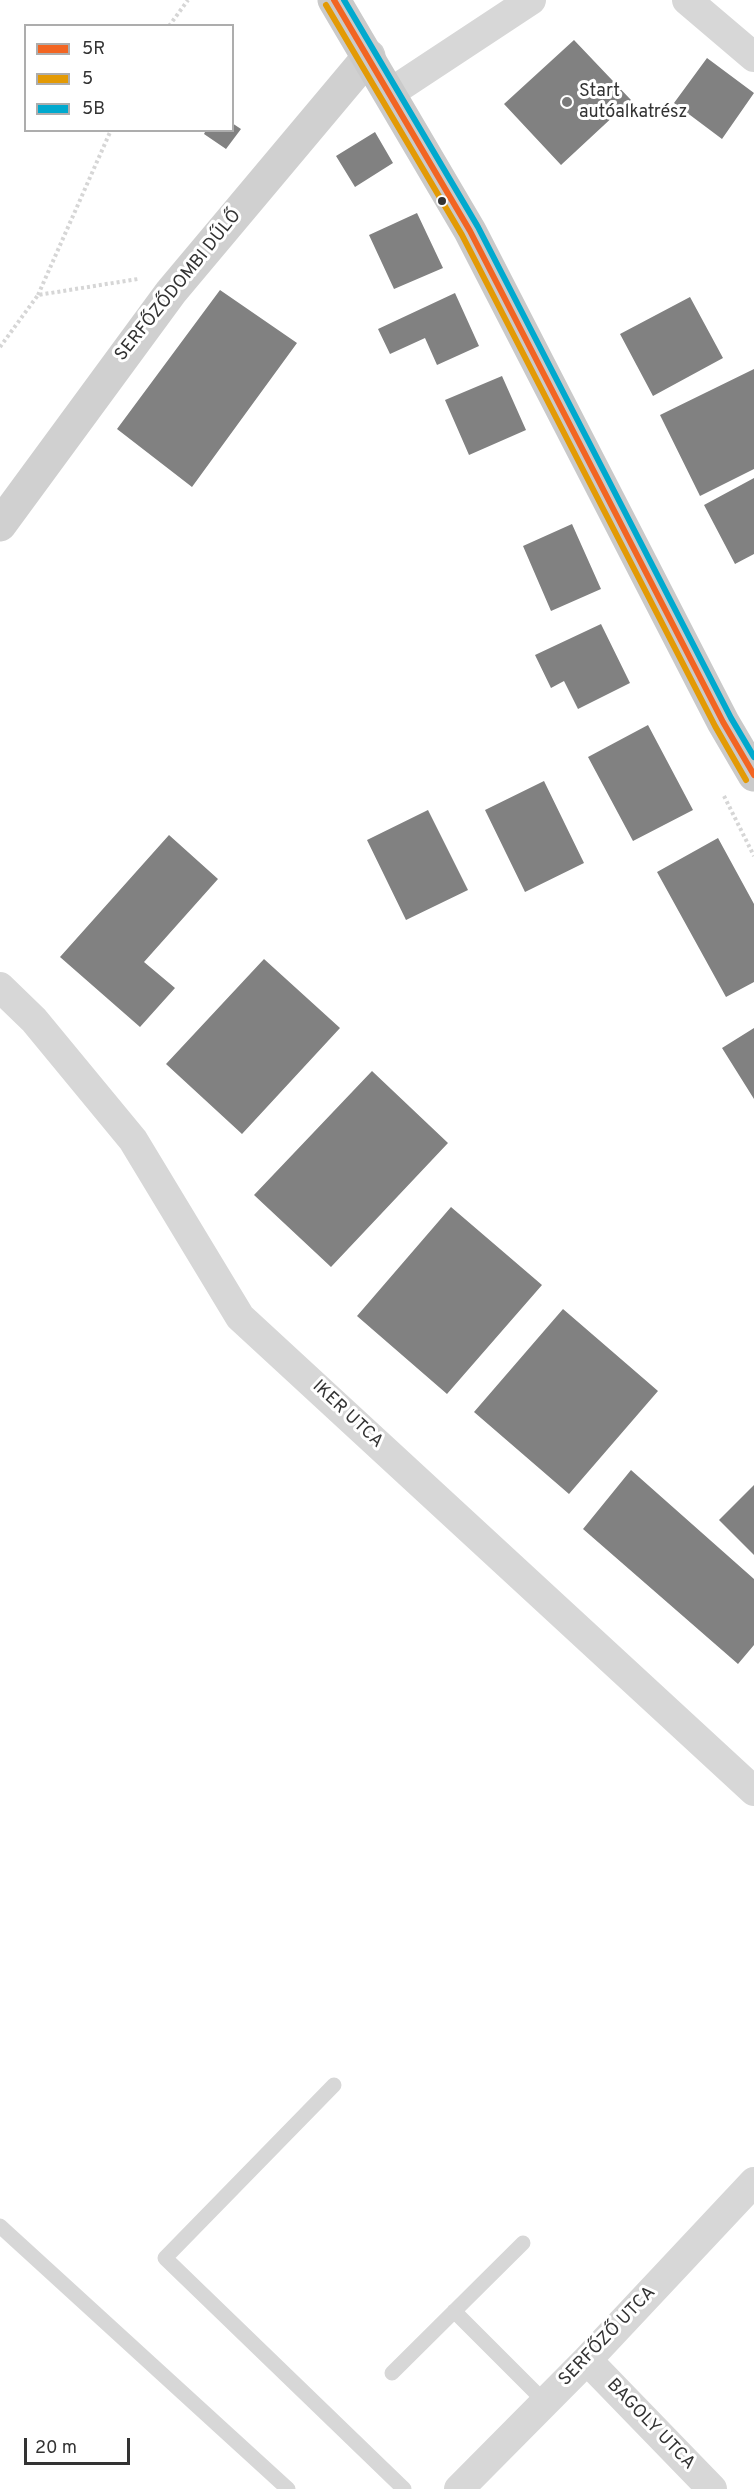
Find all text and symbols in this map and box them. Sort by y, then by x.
legend [24,24,234,132]
text: 5R [82,38,105,61]
text: 5 [82,68,93,91]
place label: Start autóalkatrész [579,81,687,124]
marker: Start autóalkatrész [560,95,574,109]
text: 5B [82,98,105,121]
unlabelled marker [436,195,448,207]
street label: SERFŐZŐDOMBI DŰLŐ [111,206,247,366]
street label: IKER UTCA [307,1377,387,1453]
street label: SERFŐZŐ UTCA [555,2283,661,2391]
street label: BAGOLY UTCA [601,2375,699,2475]
scale bar [27,2426,134,2464]
text: 20 m [35,2437,77,2460]

